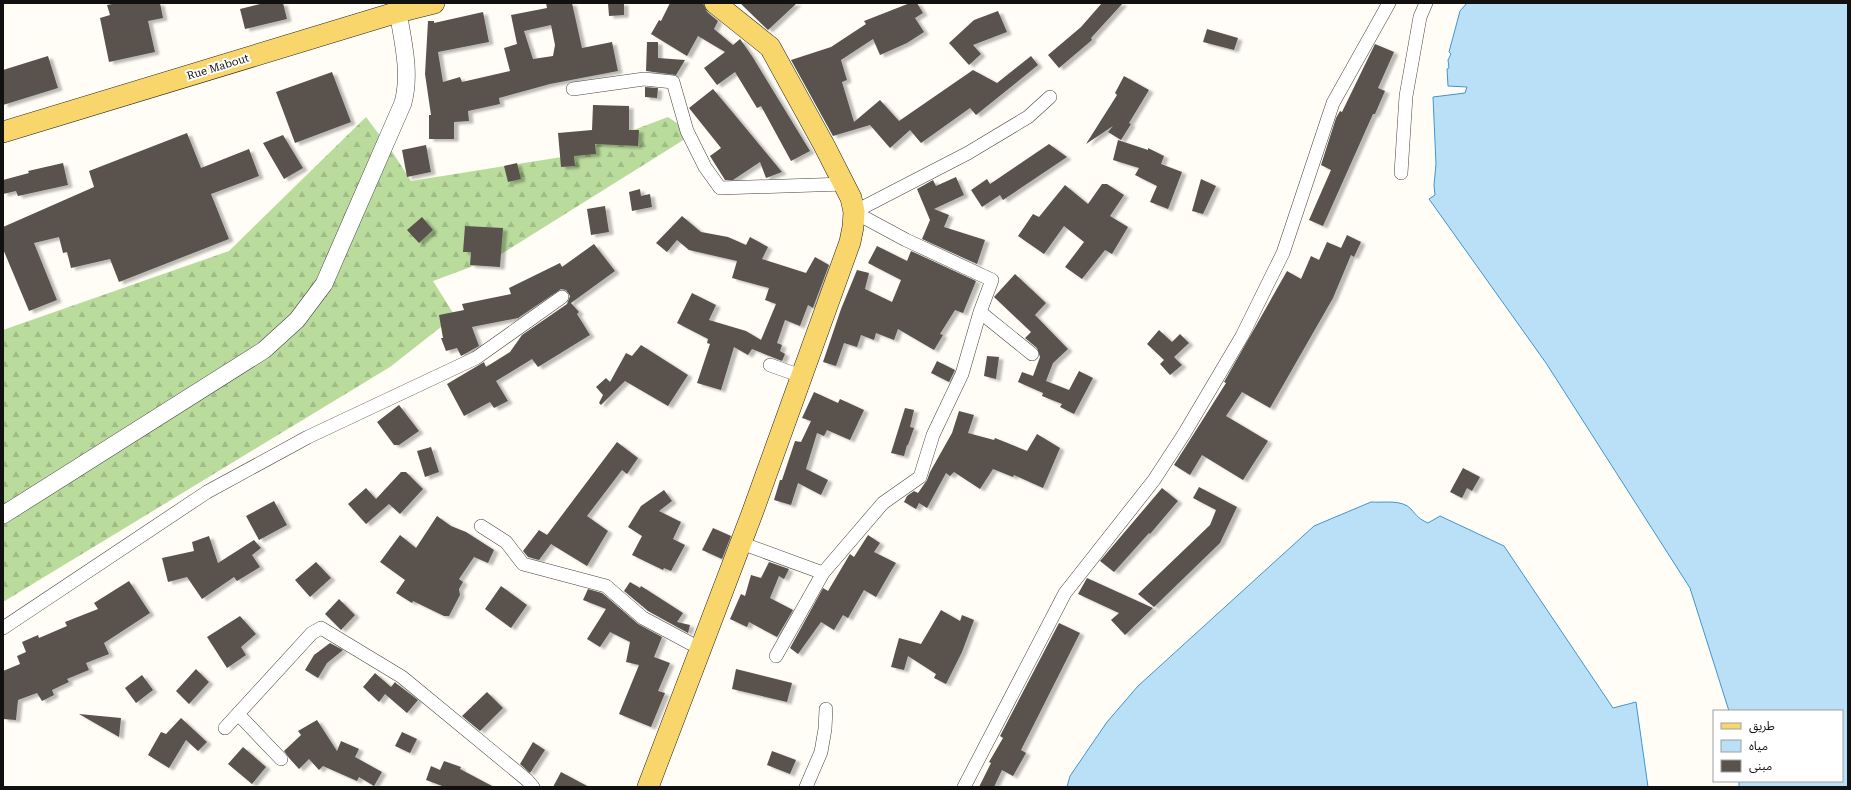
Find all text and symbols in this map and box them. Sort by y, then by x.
street label: Rue Mabout [185,51,251,83]
legend [1713,710,1843,782]
text: طريق [1749,719,1775,734]
text: مياه [1749,739,1768,753]
text: مبنى [1749,759,1772,773]

